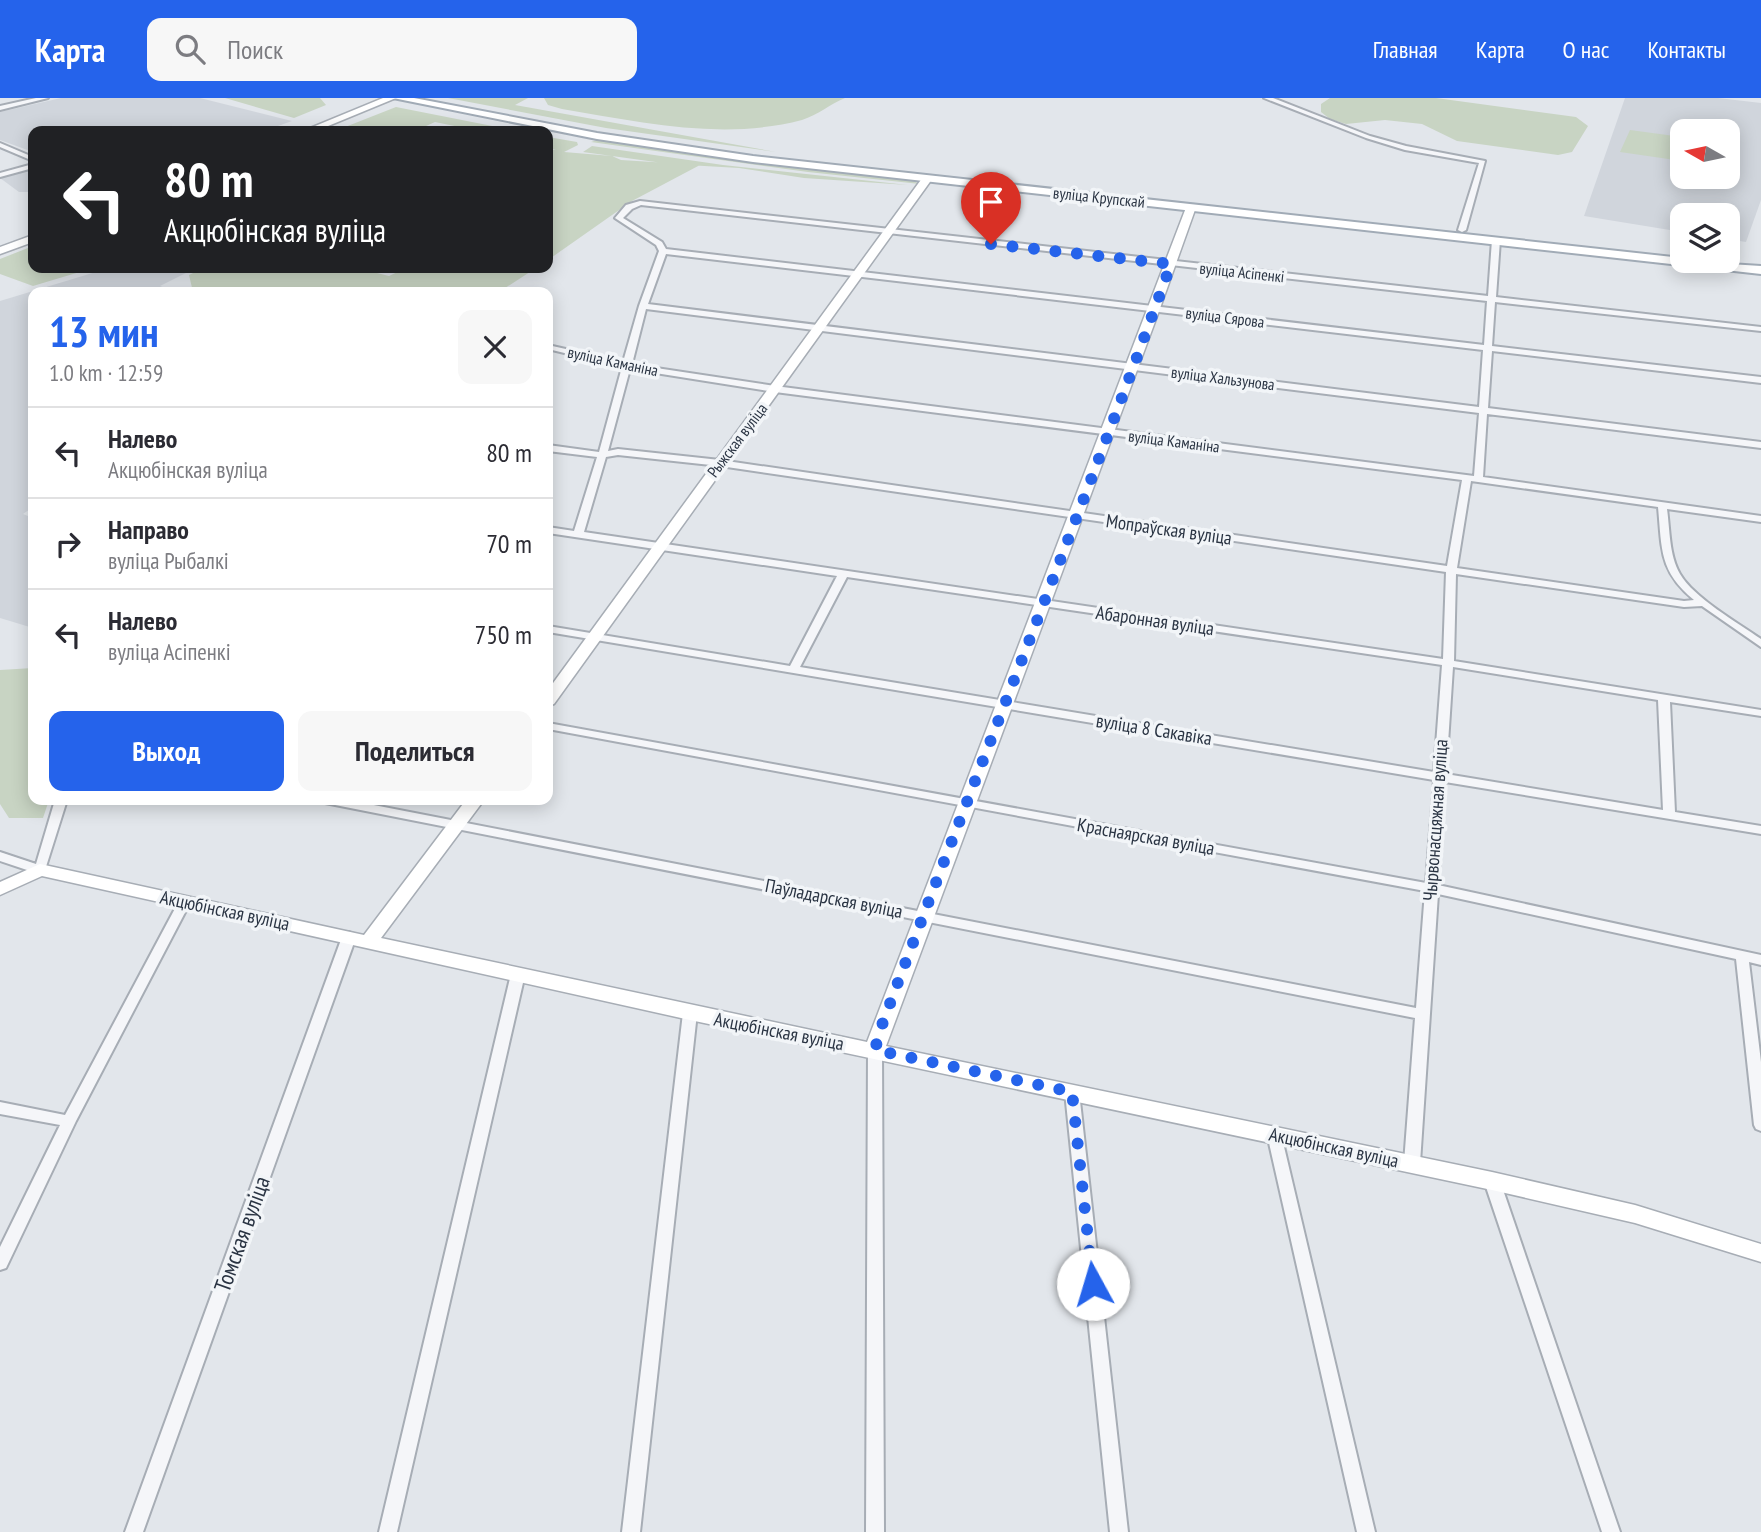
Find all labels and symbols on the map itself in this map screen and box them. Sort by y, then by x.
north arrow [1670,119,1740,189]
pin [961,172,1021,244]
street label: вуліца Крупскай [1052,182,1146,212]
street label: вуліца Асіпенкі [1199,258,1285,286]
street label: вуліца Сярова [1185,302,1265,332]
street label: вуліца Каманіна [566,342,660,380]
street label: вуліца Хальзунова [1170,362,1276,394]
street label: Рыжская вуліца [703,399,771,481]
street label: вуліца Каманіна [1127,425,1221,457]
street label: Мопраўская вуліца [1104,508,1234,550]
street label: Абаронная вуліца [1094,600,1216,640]
street label: вуліца 8 Сакавіка [1094,708,1214,750]
street label: Чырвонасцяжная вуліца [1417,738,1453,902]
street label: Краснаярская вуліца [1075,812,1217,860]
street label: Паўладарская вуліца [763,873,905,923]
street label: Акцюбінская вуліца [158,885,292,935]
street label: Акцюбінская вуліца [712,1007,846,1055]
street label: Акцюбінская вуліца [1267,1122,1401,1172]
street label: Томская вуліца [207,1172,276,1296]
position arrow [1056,1247,1130,1321]

